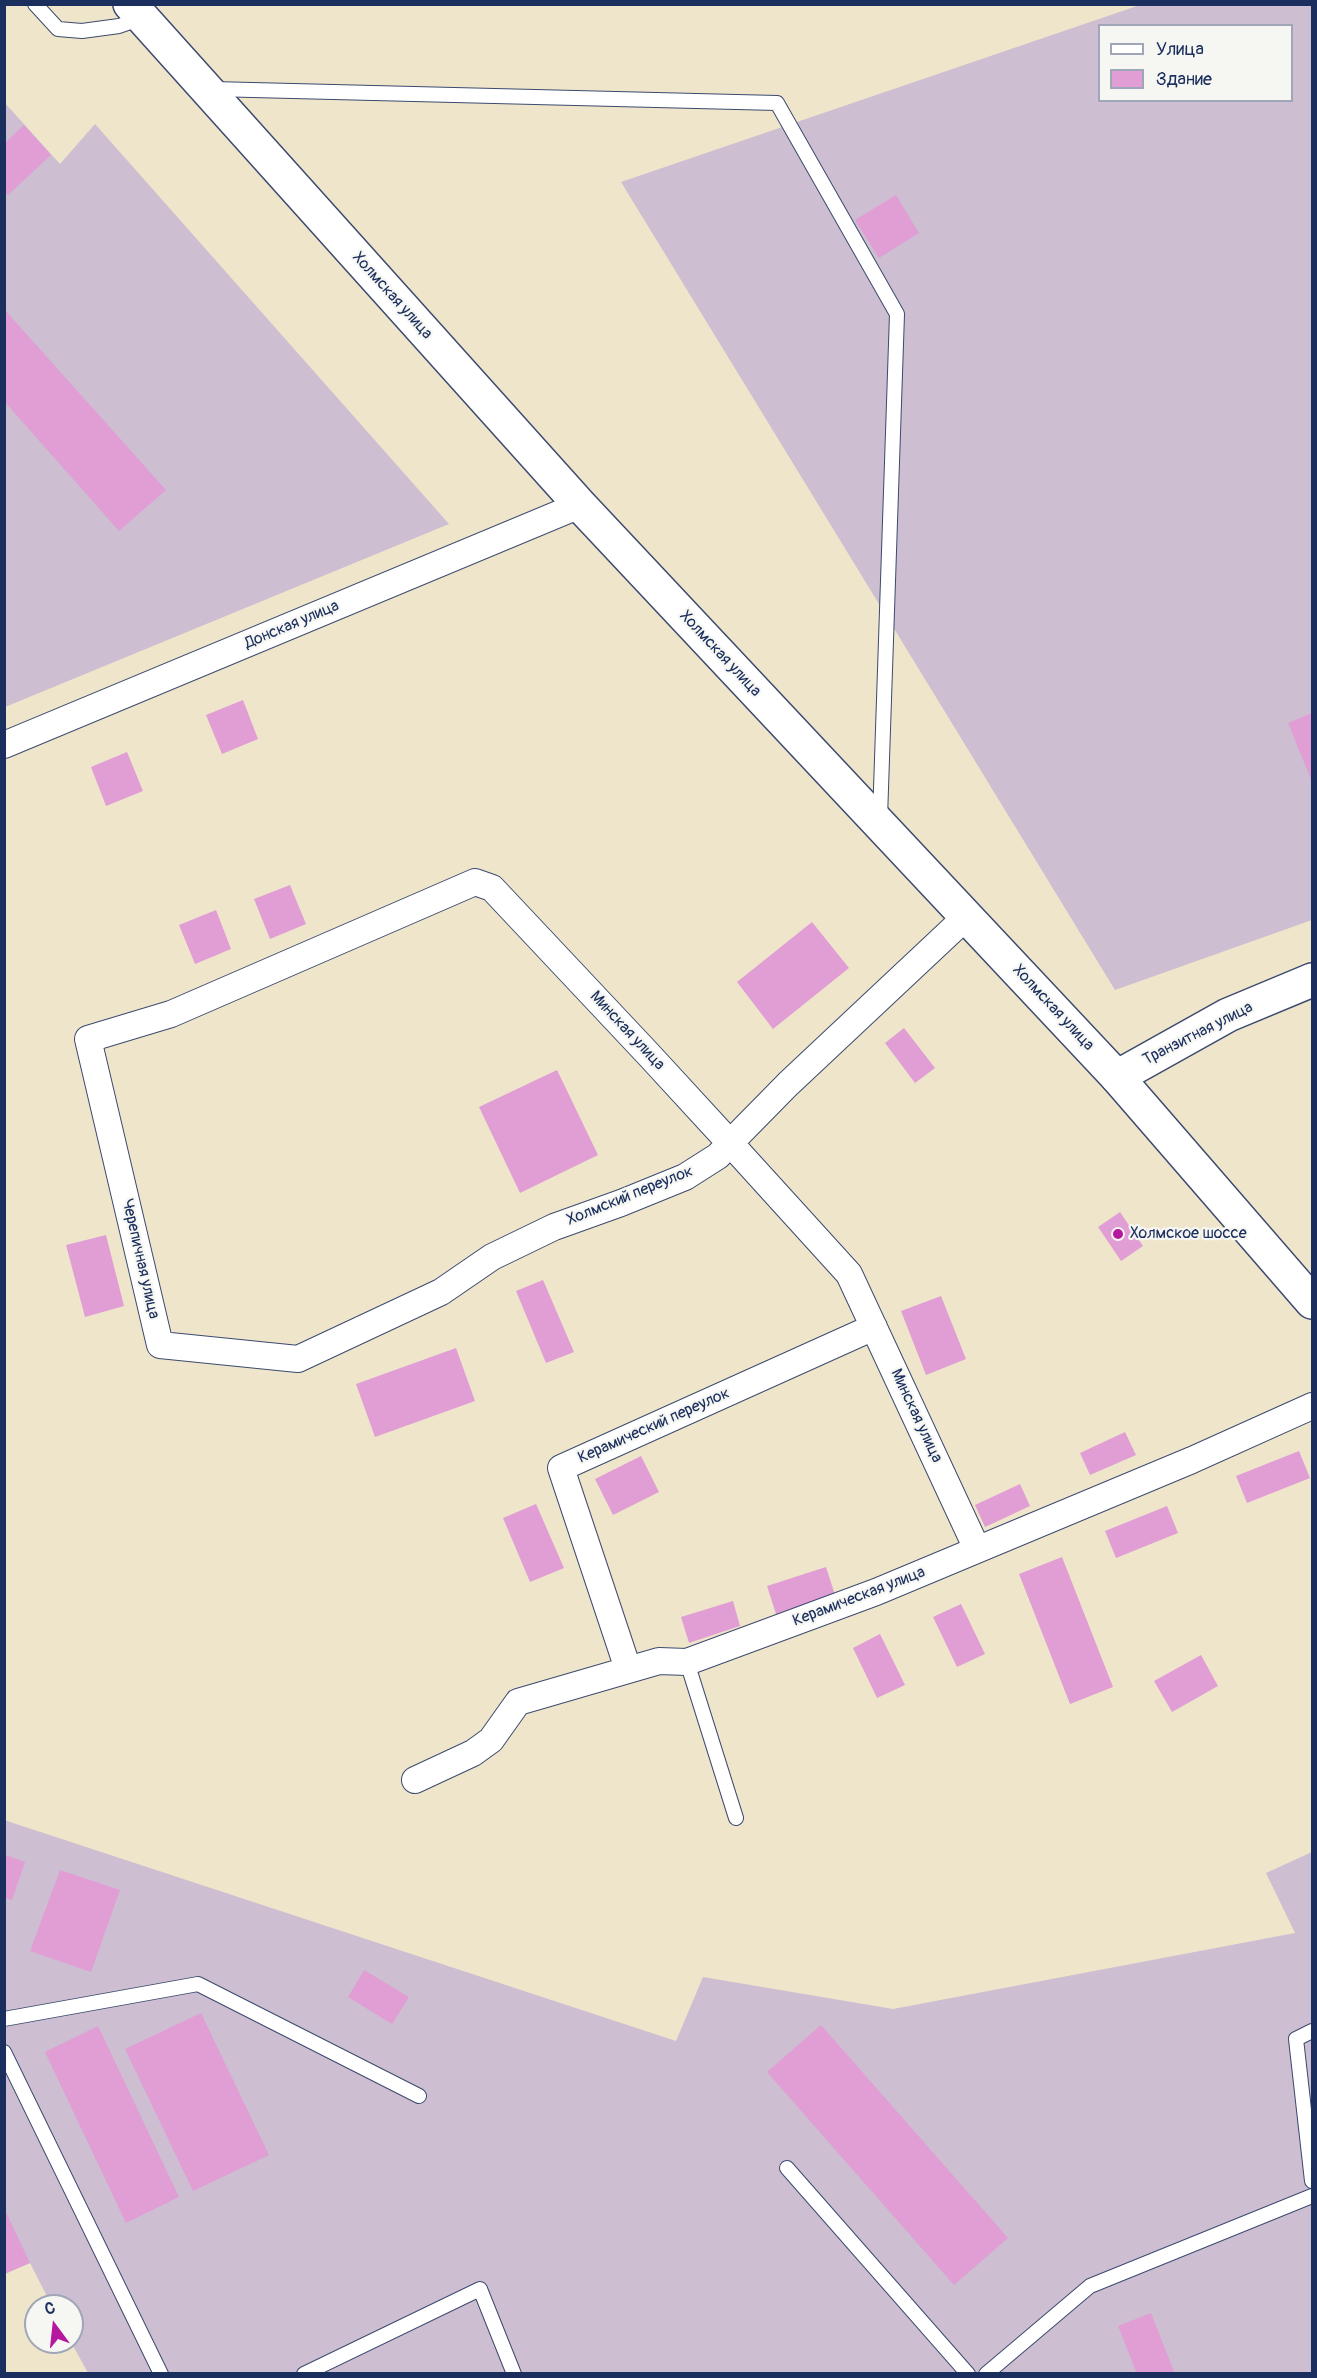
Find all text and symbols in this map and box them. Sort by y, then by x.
legend [1098,24,1293,102]
text: Улица [1156,38,1204,61]
text: Здание [1156,68,1212,91]
street label: Холмская улица [348,248,436,344]
street label: Донская улица [242,596,342,654]
street label: Холмская улица [675,607,765,701]
street label: Холмская улица [1008,961,1098,1055]
street label: Минская улица [585,987,669,1075]
street label: Транзитная улица [1140,998,1256,1070]
street label: Холмский переулок [564,1162,696,1230]
street label: Черепичная улица [117,1197,163,1321]
place label: Холмское шоссе [1130,1224,1247,1244]
marker: Холмское шоссе [1111,1227,1125,1241]
street label: Минская улица [886,1366,946,1466]
street label: Керамический переулок [575,1384,733,1468]
street label: Керамическая улица [790,1563,928,1631]
north arrow [24,2294,84,2354]
text: С [43,2298,57,2319]

